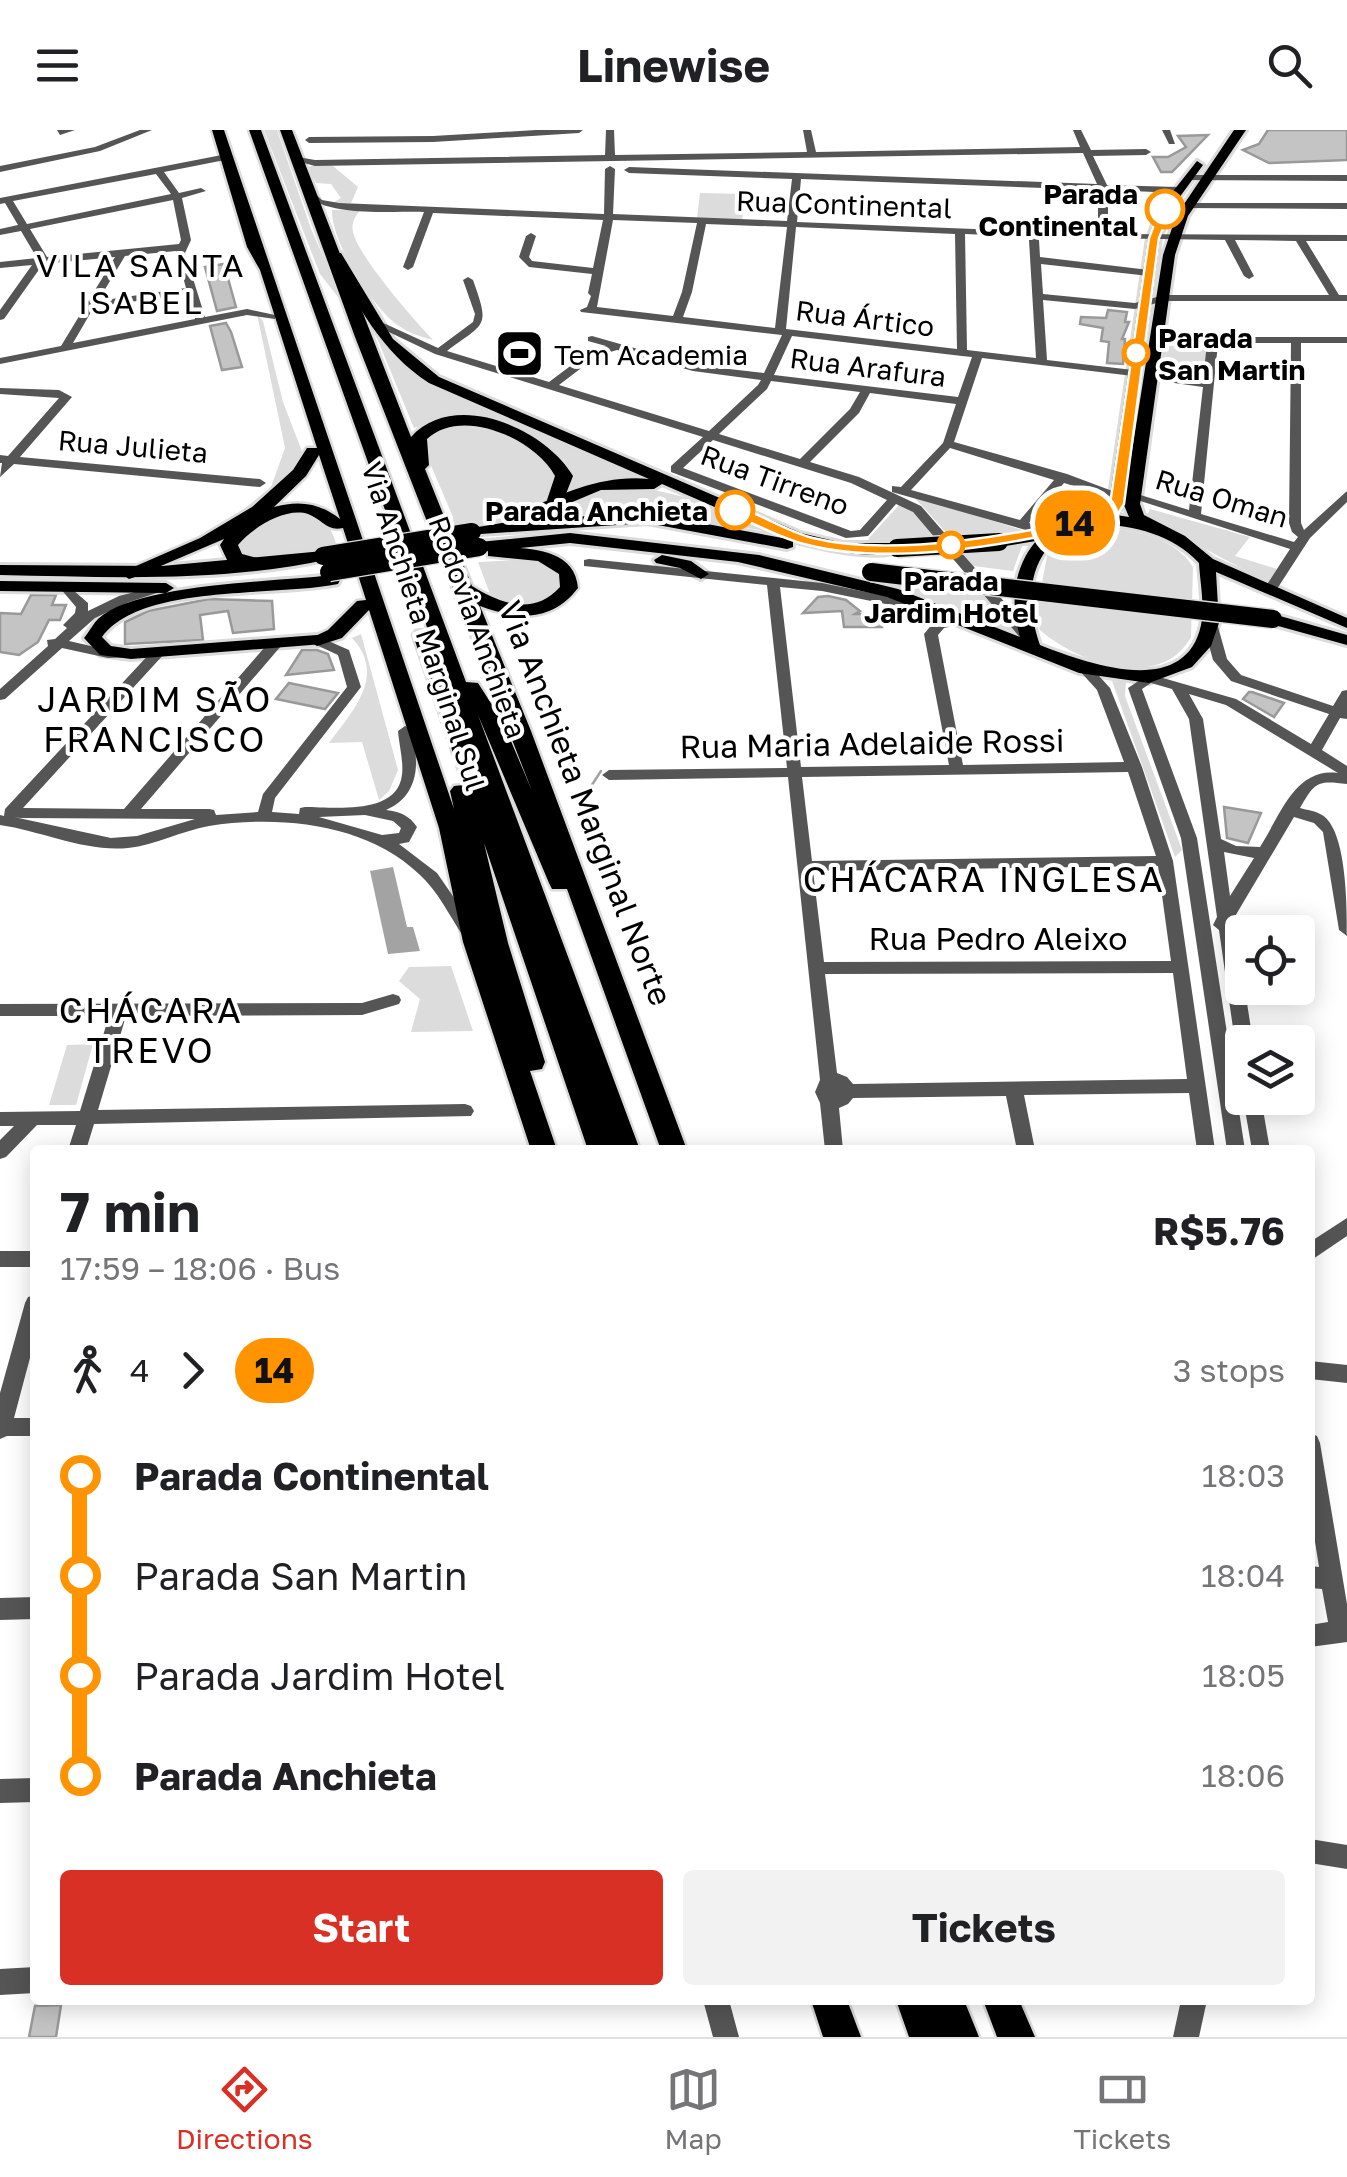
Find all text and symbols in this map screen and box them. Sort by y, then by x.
icon: menu [30,38,85,93]
text: Linewise [577,38,770,92]
icon: search [1262,38,1317,93]
place label: Parada Continental [978,177,1138,242]
street label: Rua Continental [735,184,953,224]
marker: Parada Continental [1146,190,1184,228]
district label: VILA SANTA ISABEL [36,246,246,321]
street label: Rua Ártico [794,293,936,343]
place label: Parada San Martin [1158,321,1305,386]
sports icon: Tem Academia [493,328,545,380]
place label: Tem Academia [554,338,748,371]
marker: Parada San Martin [1123,340,1149,366]
street label: Rua Arafura [788,341,948,393]
street label: Rua Julieta [57,423,209,469]
street label: Rua Tirreno [697,438,853,522]
street label: Via Anchieta Marginal Sul [355,458,493,794]
street label: Rua Oman [1152,462,1292,534]
line badge: 14 [1030,490,1120,556]
marker: Parada Anchieta [716,491,754,529]
place label: Parada Anchieta [485,494,708,527]
text: 14 [1055,502,1095,544]
street label: Rodovia Anchieta [422,511,534,743]
marker: Parada Jardim Hotel [938,532,964,558]
place label: Parada Jardim Hotel [864,564,1038,629]
street label: Via Anchieta Marginal Norte [491,595,681,1011]
district label: JARDIM SÃO FRANCISCO [37,678,273,760]
street label: Rua Maria Adelaide Rossi [679,721,1065,765]
district label: CHÁCARA INGLESA [803,858,1165,900]
map controls [1225,915,1315,1115]
button: locate [1225,915,1315,1005]
street label: Rua Pedro Aleixo [869,919,1127,957]
district label: CHÁCARA TREVO [59,989,243,1071]
button: layers [1225,1025,1315,1115]
text: 7 min [60,1178,200,1244]
text: R$5.76 [1153,1208,1285,1253]
text: 17:59 – 18:06 · Bus [60,1249,340,1287]
icon: walk [60,1343,115,1398]
icon: forward [165,1343,220,1398]
text: 14 [255,1349,294,1391]
text: 4 [130,1351,150,1389]
text: 3 stops [1173,1351,1285,1389]
text: Parada Continental [134,1453,489,1498]
text: 18:03 [1202,1456,1285,1494]
text: Parada San Martin [134,1553,467,1598]
text: 18:04 [1201,1556,1285,1594]
text: Parada Jardim Hotel [134,1653,505,1698]
text: 18:05 [1202,1656,1285,1694]
text: Parada Anchieta [134,1753,437,1798]
text: 18:06 [1201,1756,1285,1794]
button: Start [60,1870,663,1985]
button: Tickets [683,1870,1285,1985]
tab: Directions [176,2062,313,2155]
tab: Map [665,2062,722,2155]
tab: Tickets [1073,2062,1171,2155]

